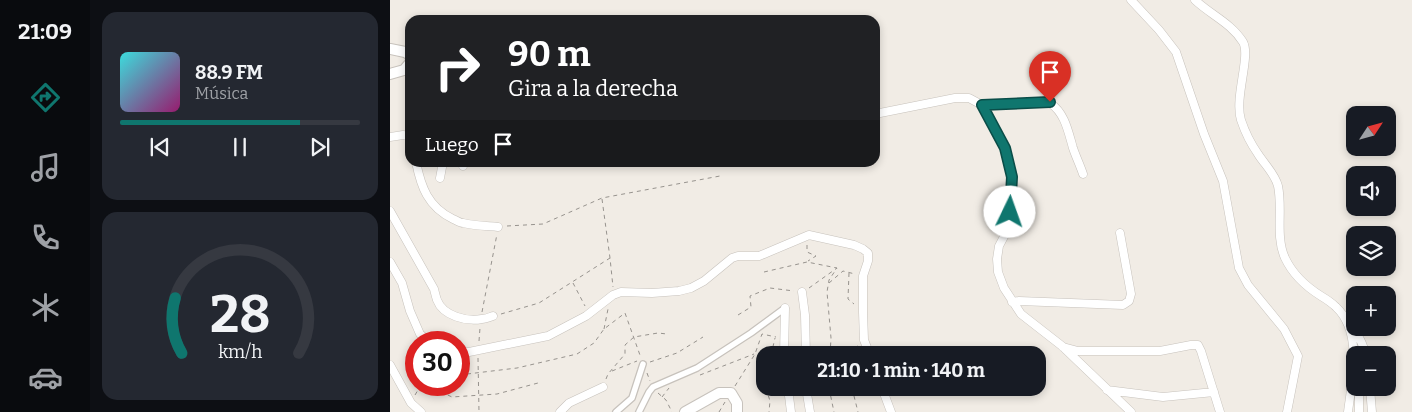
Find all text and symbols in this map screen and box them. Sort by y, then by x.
text: 21:09 [18,18,72,45]
text: 90 m [508,33,591,75]
icon: right [425,35,490,100]
pin [1029,51,1071,102]
icon: arrive [1036,58,1064,86]
text: 88.9 FM [195,61,263,84]
text: Gira a la derecha [508,75,678,102]
icon: directions [28,80,63,115]
text: Música [195,84,248,103]
north arrow [1346,106,1396,156]
map controls [1346,106,1396,396]
icon: arrive [489,130,517,158]
icon: previous [146,133,174,161]
icon: pause [226,133,254,161]
icon: next [306,133,334,161]
text: Luego [425,133,479,156]
icon: music [28,150,63,185]
button: sound [1346,166,1396,216]
position arrow [983,185,1035,237]
icon: phone [28,220,63,255]
button: layers [1346,226,1396,276]
text: 28 [210,283,270,346]
button: + [1346,286,1396,336]
icon: climate [28,290,63,325]
speed limit sign: 30 [405,331,470,396]
text: km/h [218,341,262,363]
button: − [1346,346,1396,396]
text: 21:10 · 1 min · 140 m [817,359,985,382]
icon: car [28,360,63,395]

